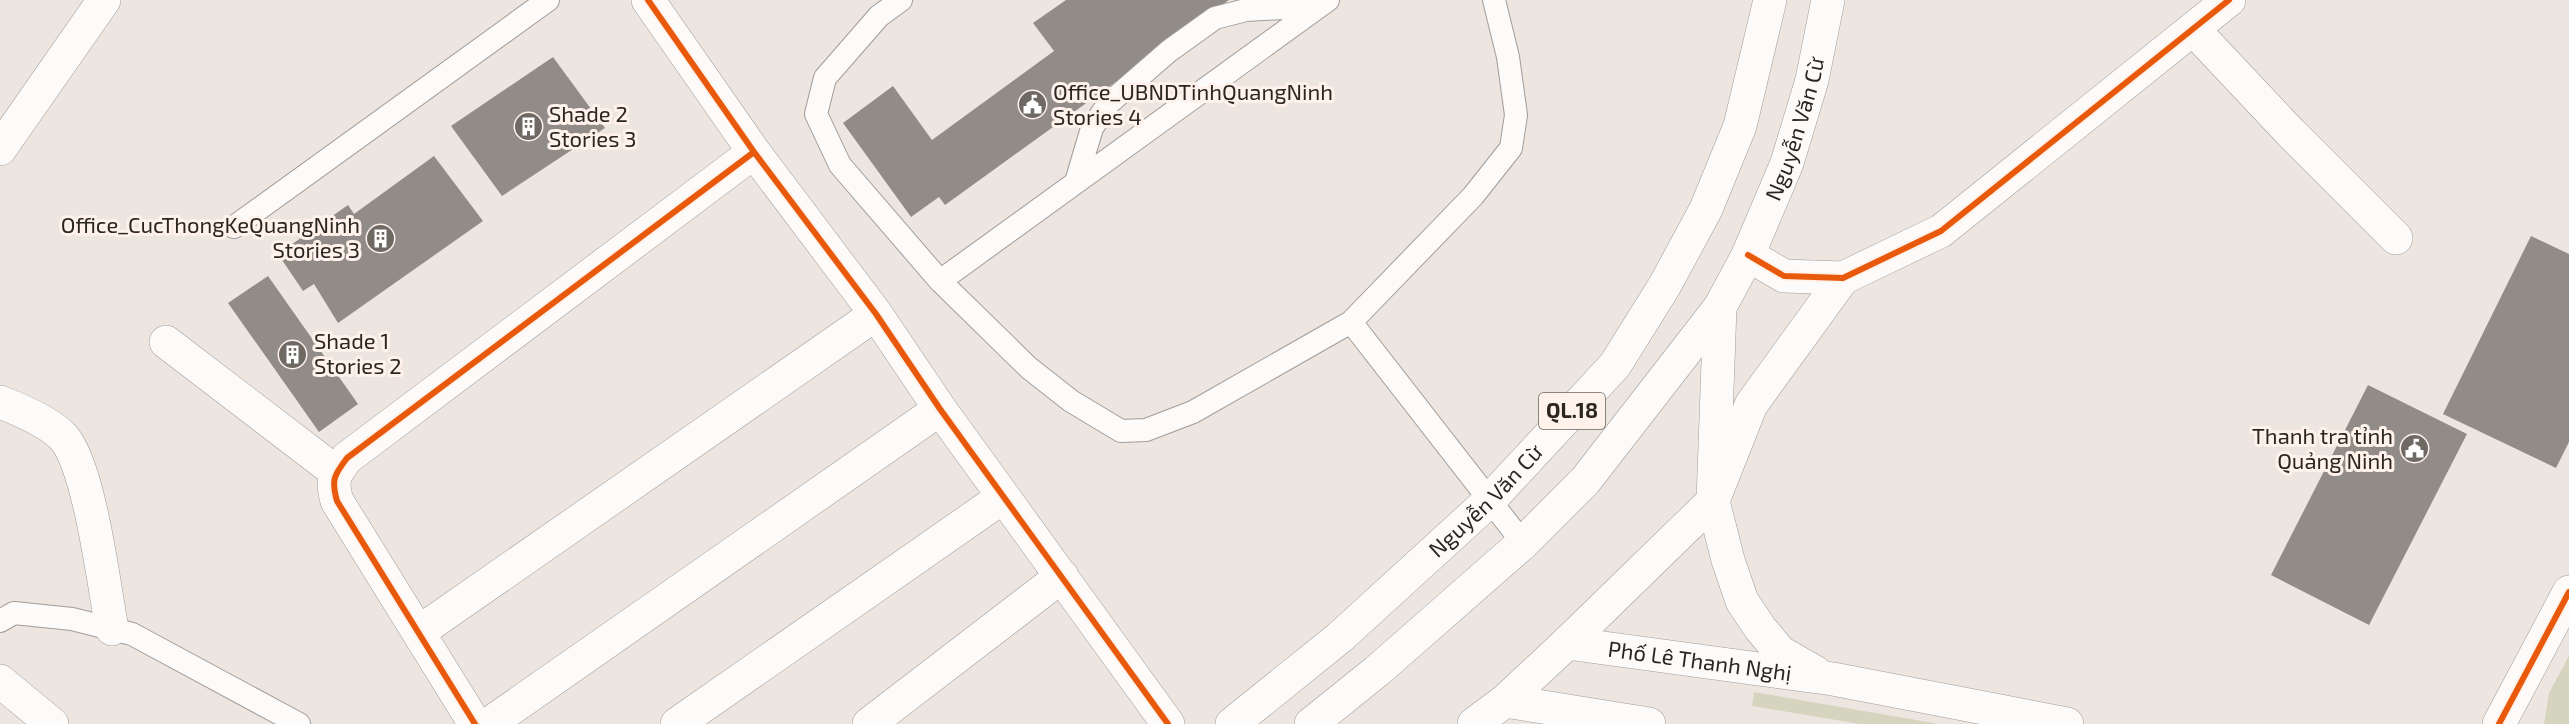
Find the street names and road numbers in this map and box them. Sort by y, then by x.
street label: Nguyễn Văn Cừ [1759,54,1828,204]
road number: QL.18 [1539,393,1605,429]
street label: Nguyễn Văn Cừ [1423,438,1547,562]
street label: Phố Lê Thanh Nghị [1607,635,1793,685]

